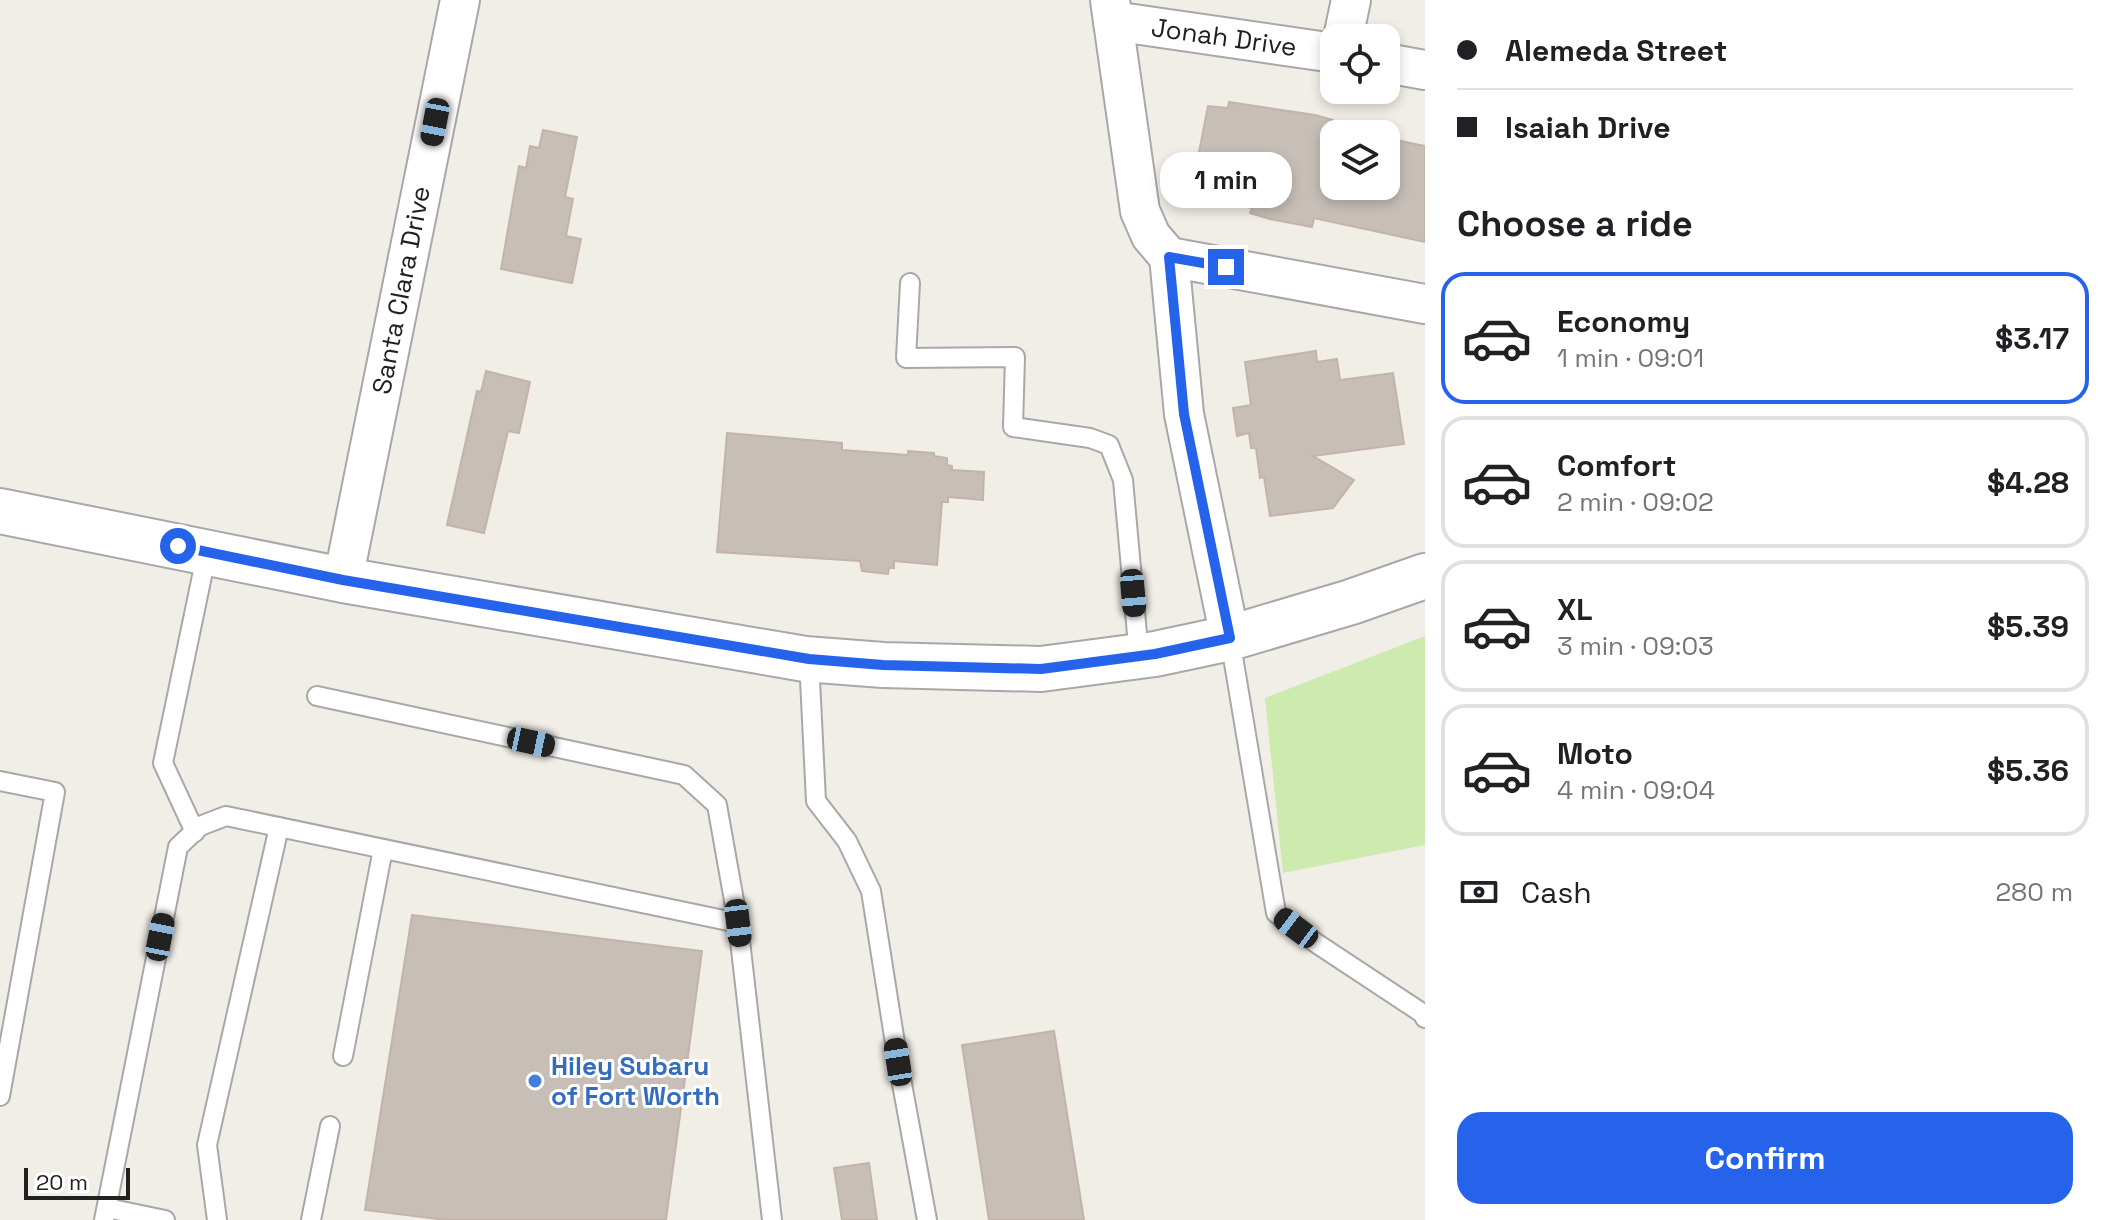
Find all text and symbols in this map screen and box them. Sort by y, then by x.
street label: Jonah Drive [1149,10,1299,64]
map controls [1320,24,1400,200]
button: locate [1320,24,1400,104]
text: Alemeda Street [1505,31,1727,70]
car [419,96,451,148]
text: Isaiah Drive [1505,108,1670,147]
button: layers [1320,120,1400,200]
callout: 1 min [1160,151,1292,207]
text: 1 min [1194,163,1258,197]
street label: Santa Clara Drive [364,183,438,397]
text: Choose a ride [1457,201,1693,247]
route end [1208,249,1244,285]
icon: car [1461,302,1533,374]
text: Economy [1557,302,1690,341]
text: $3.17 [1995,319,2069,358]
text: 1 min · 09:01 [1557,341,1704,375]
icon: car [1461,446,1533,518]
text: Comfort [1557,446,1676,485]
text: $4.28 [1987,463,2069,502]
text: 2 min · 09:02 [1557,485,1714,519]
route start [160,528,196,564]
car [1119,568,1147,618]
icon: car [1461,590,1533,662]
text: XL [1557,590,1593,629]
text: $5.39 [1987,607,2069,646]
text: 3 min · 09:03 [1557,629,1714,663]
car [505,725,557,759]
icon: car [1461,734,1533,806]
text: Moto [1557,734,1633,773]
text: $5.36 [1987,751,2069,790]
text: 4 min · 09:04 [1557,773,1715,807]
icon: cash [1457,870,1501,914]
text: Cash [1521,873,1592,912]
text: 280 m [1995,875,2073,909]
car [723,898,753,948]
car [1270,904,1322,952]
car [144,911,176,963]
car [882,1036,914,1088]
place label: Hiley Subaru of Fort Worth [551,1049,720,1113]
marker: Hiley Subaru of Fort Worth [526,1072,544,1090]
button: Confirm [1457,1112,2073,1204]
scale bar [24,1164,130,1200]
text: 20 m [36,1168,88,1196]

